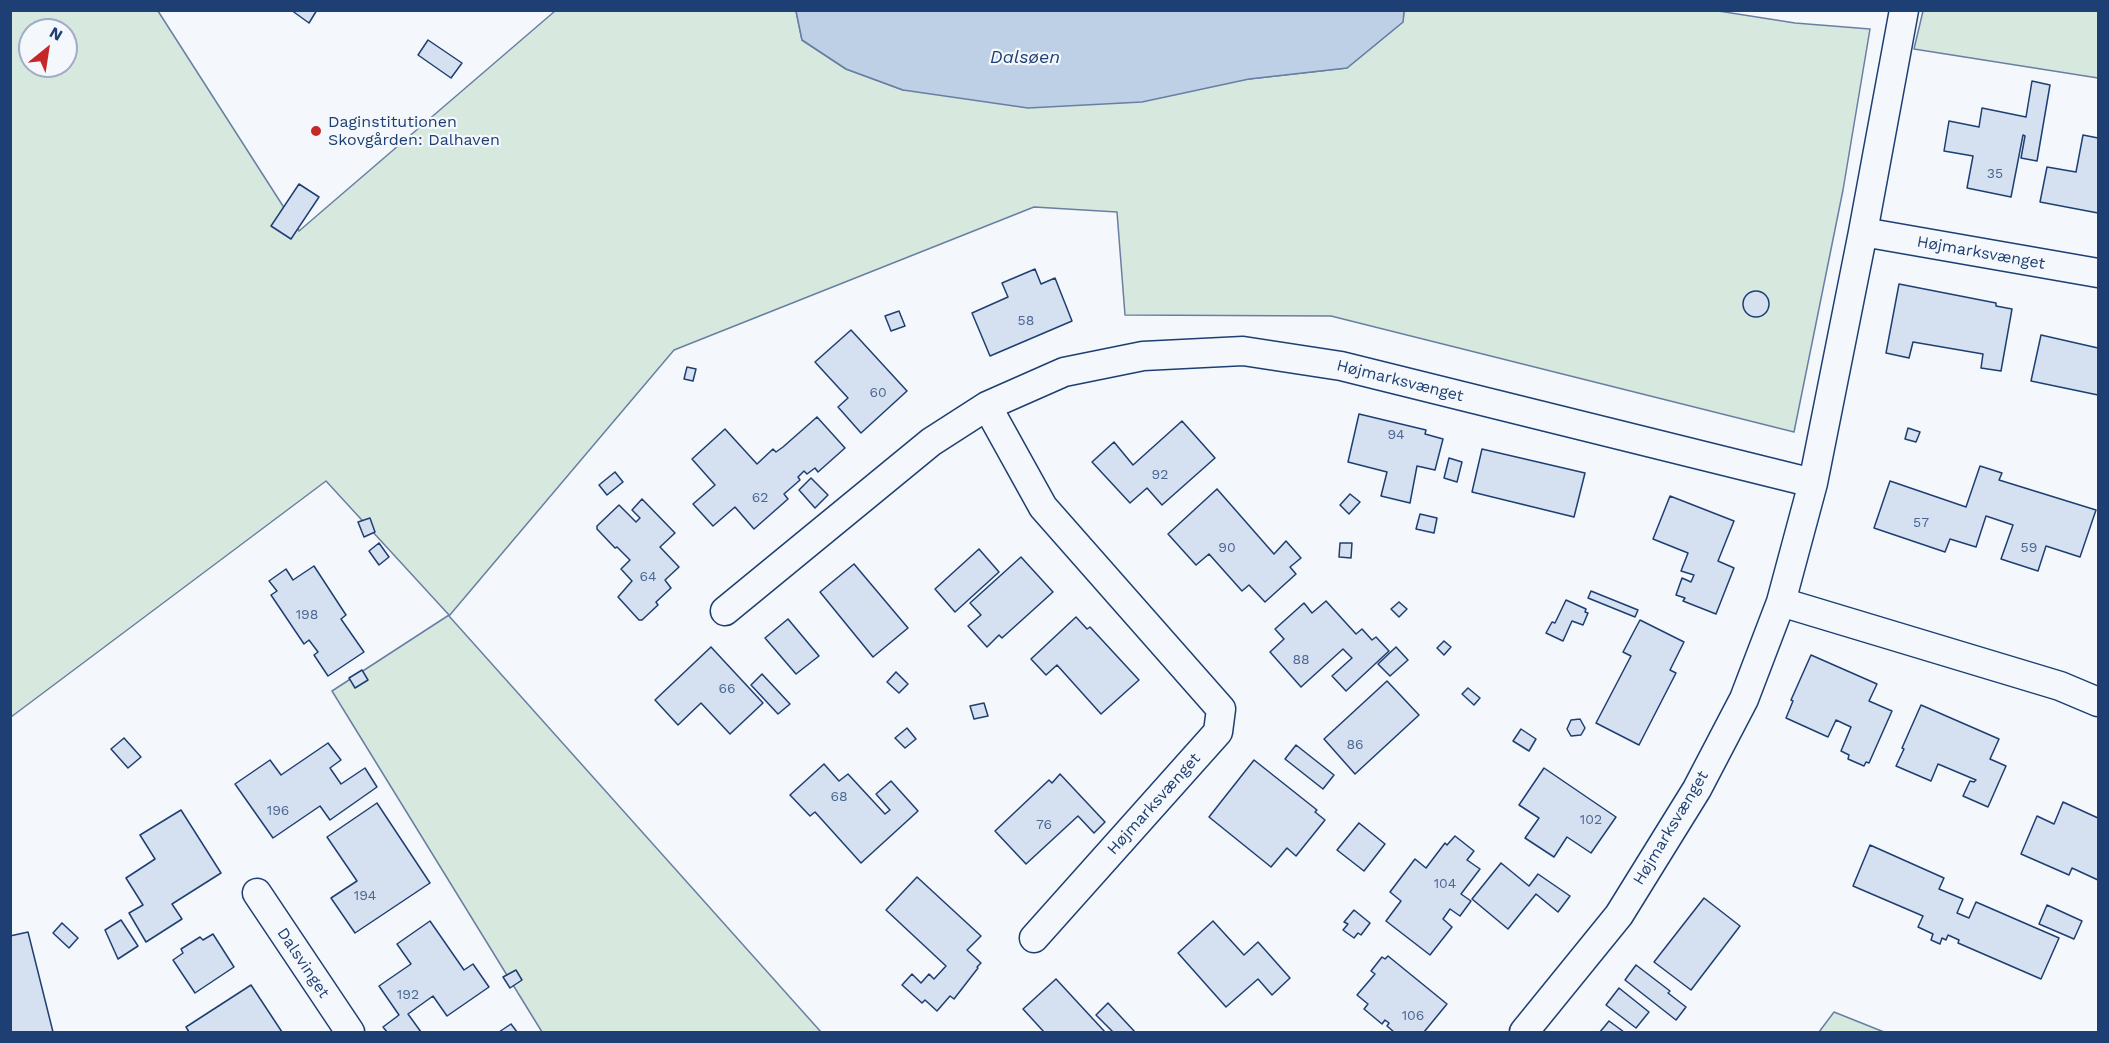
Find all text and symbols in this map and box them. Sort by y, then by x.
north arrow [18,18,78,78]
text: N [46,23,66,45]
water label: Dalsøen [990,47,1060,69]
place label: Daginstitutionen Skovgården: Dalhaven [328,112,500,150]
marker: Daginstitutionen Skovgården: Dalhaven [309,124,323,138]
house number: 35 [1987,166,2003,182]
street label: Højmarksvænget [1915,232,2047,274]
house number: 58 [1018,313,1034,329]
street label: Højmarksvænget [1335,356,1465,406]
house number: 60 [869,385,887,401]
house number: 94 [1387,427,1405,443]
house number: 92 [1152,467,1168,483]
house number: 62 [752,490,768,506]
house number: 57 [1913,515,1929,531]
house number: 90 [1218,540,1236,556]
house number: 59 [2021,540,2037,556]
house number: 64 [639,569,657,585]
house number: 198 [296,607,318,623]
house number: 88 [1292,652,1310,668]
house number: 66 [718,681,736,697]
house number: 86 [1346,737,1364,753]
street label: Højmarksvænget [1103,749,1205,859]
street label: Højmarksvænget [1629,767,1713,889]
house number: 68 [830,789,848,805]
house number: 196 [267,803,289,819]
house number: 102 [1580,812,1602,828]
house number: 76 [1036,817,1052,833]
house number: 104 [1434,876,1456,892]
house number: 194 [354,888,376,904]
street label: Dalsvinget [273,924,333,1002]
house number: 192 [397,987,419,1003]
house number: 106 [1402,1008,1424,1024]

